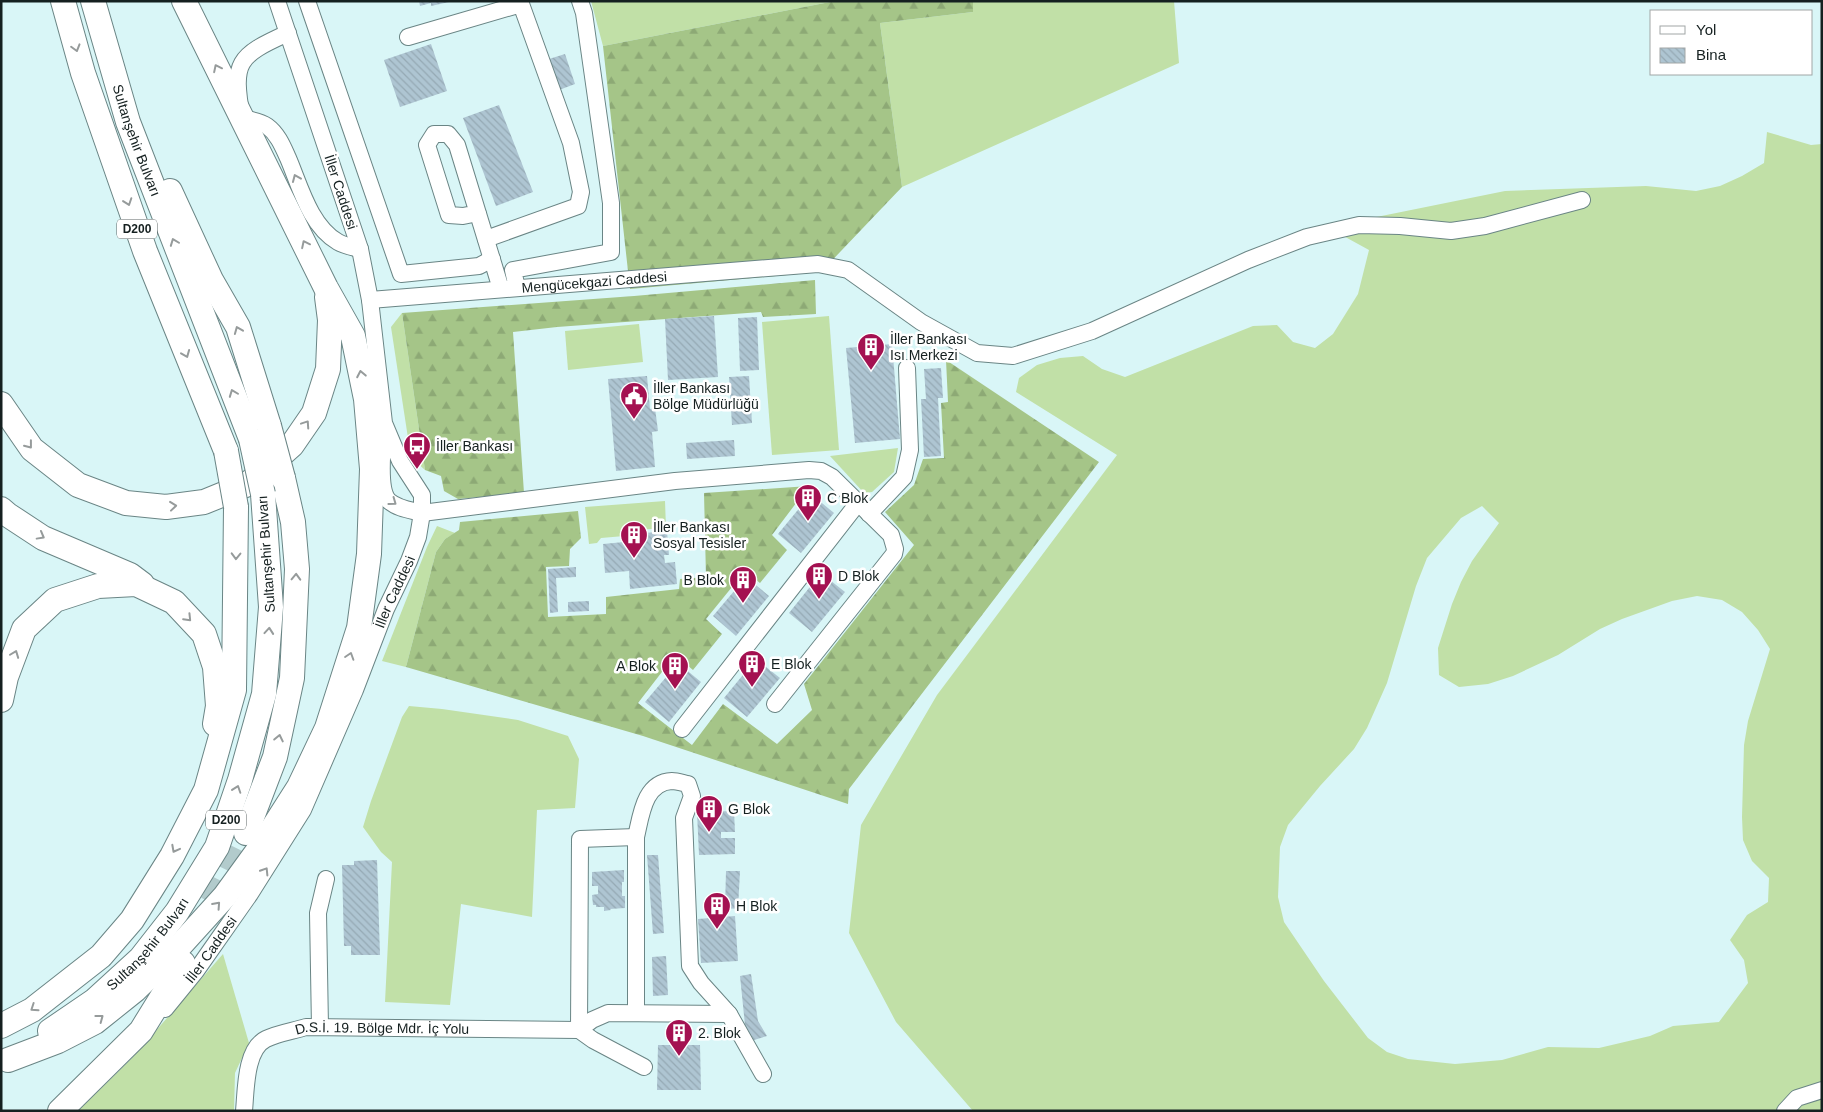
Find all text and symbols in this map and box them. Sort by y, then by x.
legend [1650,10,1813,75]
text: Yol [1696,21,1716,38]
one-way arrow [71,44,81,52]
text: Bina [1696,46,1727,63]
one-way arrow [213,64,223,73]
street label: Sultanşehir Bulvarı [110,83,164,198]
street label: İller Caddesi [321,152,362,231]
one-way arrow [292,174,302,182]
one-way arrow [122,197,132,206]
road number: D200 [117,220,157,238]
one-way arrow [170,238,180,246]
one-way arrow [301,241,311,250]
street label: Mengücekgazi Caddesi [521,268,668,296]
one-way arrow [234,326,244,335]
place label: İller Bankası Isı Merkezi [890,330,967,363]
building icon: İller Bankası Isı Merkezi [856,332,886,371]
one-way arrow [180,349,191,358]
one-way arrow [356,370,367,379]
place label: İller Bankası Bölge Müdürlüğü [653,379,759,412]
public building icon: İller Bankası Bölge Müdürlüğü [619,381,649,420]
one-way arrow [229,389,239,398]
one-way arrow [300,421,309,430]
bus stop icon: İller Bankası [402,431,432,470]
place label: İller Bankası [436,437,513,454]
one-way arrow [23,439,32,448]
building icon: C Blok [793,483,823,522]
place label: C Blok [827,490,869,506]
street label: Sultanşehir Bulvarı [254,495,278,613]
one-way arrow [387,496,397,505]
one-way arrow [169,501,177,512]
place label: İller Bankası Sosyal Tesisler [653,518,746,551]
building icon: İller Bankası Sosyal Tesisler [619,520,649,559]
one-way arrow [36,530,45,540]
one-way arrow [231,552,241,560]
street label: İller Caddesi [370,554,418,630]
building icon: D Blok [804,561,834,600]
building icon: B Blok [728,565,758,604]
place label: D Blok [838,568,880,584]
one-way arrow [291,572,302,580]
place label: B Blok [684,572,725,588]
one-way arrow [182,612,191,621]
one-way arrow [263,626,274,634]
building icon: E Blok [737,649,767,688]
one-way arrow [9,650,19,658]
building icon: A Blok [660,651,690,690]
one-way arrow [344,653,354,661]
place label: E Blok [771,656,812,672]
place label: A Blok [616,658,657,674]
one-way arrow [273,733,284,742]
one-way arrow [231,785,241,794]
building icon: G Blok [694,794,724,833]
place label: G Blok [728,801,771,817]
road number: D200 [206,810,246,830]
one-way arrow [171,844,181,853]
one-way arrow [258,868,268,877]
building icon: H Blok [702,891,732,930]
street label: Sultanşehir Bulvarı [103,895,192,993]
place label: H Blok [736,898,778,914]
one-way arrow [211,902,220,911]
street label: İller Caddesi [181,913,240,986]
one-way arrow [31,1002,40,1011]
one-way arrow [94,1015,104,1024]
street label: D.S.İ. 19. Bölge Mdr. İç Yolu [293,1018,469,1038]
building icon: 2. Blok [664,1018,694,1057]
place label: 2. Blok [698,1025,742,1041]

